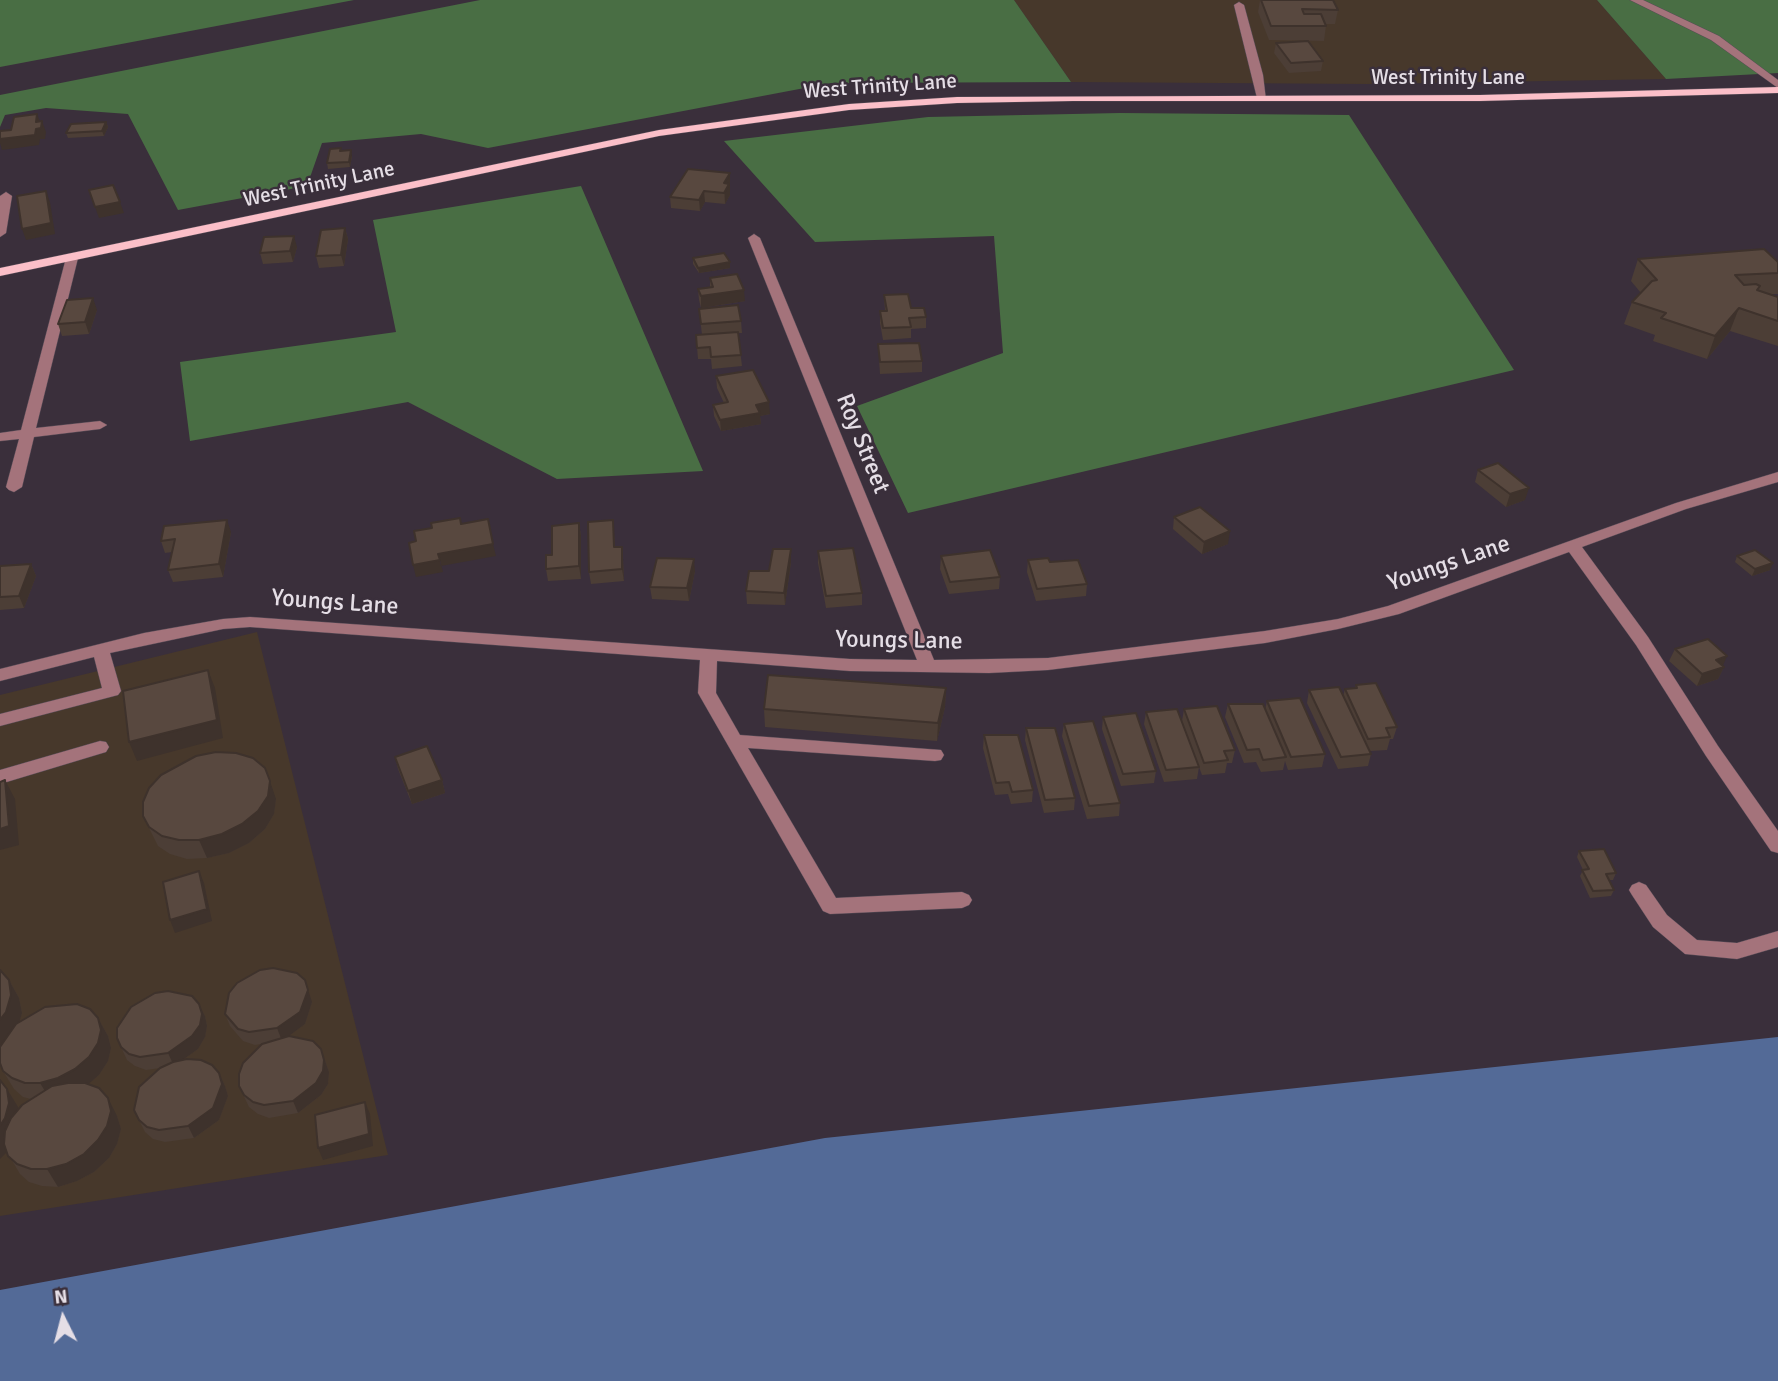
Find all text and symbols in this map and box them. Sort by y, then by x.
street label: West Trinity Lane [1371,65,1525,91]
street label: West Trinity Lane [802,69,958,105]
street label: West Trinity Lane [241,157,397,213]
street label: Roy Street [829,390,895,498]
street label: Youngs Lane [1384,530,1514,598]
street label: Youngs Lane [270,584,400,622]
street label: Youngs Lane [835,625,963,657]
north arrow [28,1283,98,1353]
text: N [53,1284,69,1310]

